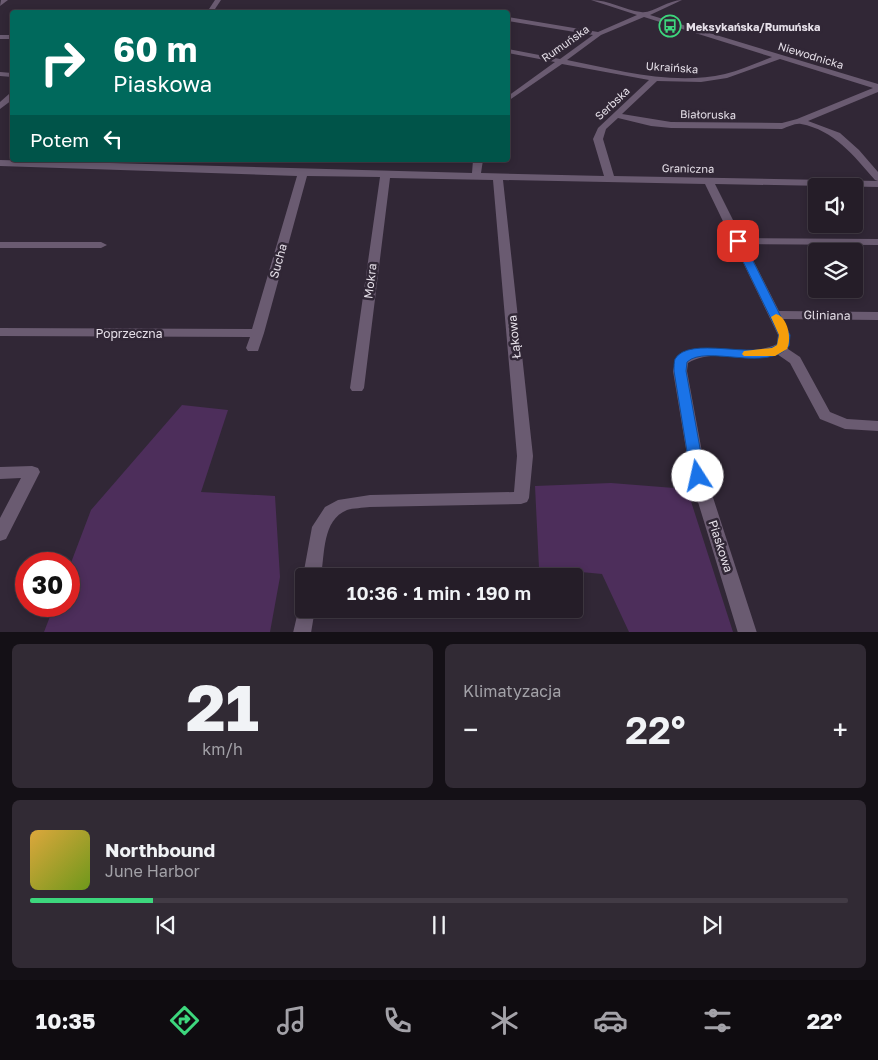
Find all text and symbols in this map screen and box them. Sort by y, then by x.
bus stop icon: Meksykańska/Rumuńska [658,14,682,38]
place label: Meksykańska/Rumuńska [686,20,820,33]
street label: Rumuńska [539,22,591,64]
text: 60 m [113,28,197,70]
icon: right [30,30,95,95]
street label: Niewodnicka [777,39,845,71]
street label: Ukraińska [645,59,699,75]
text: Piaskowa [113,70,212,97]
street label: Serbska [592,84,632,122]
street label: Białoruska [680,107,736,121]
icon: left [99,125,127,153]
text: Potem [30,128,89,151]
street label: Graniczna [662,161,714,175]
map controls [808,178,863,298]
button: sound [808,178,863,233]
pin [717,220,759,262]
icon: arrive [724,227,752,255]
street label: Sucha [266,242,290,280]
button: layers [808,243,863,298]
street label: Mokra [360,262,380,300]
street label: Gliniana [803,307,851,323]
street label: Łąkowa [504,314,524,360]
street label: Poprzeczna [95,326,163,341]
position arrow [671,449,723,501]
street label: Piaskowa [706,518,736,574]
speed limit sign: 30 [15,552,80,617]
text: 10:36 · 1 min · 190 m [347,581,531,604]
text: 21 [186,667,259,745]
text: Klimatyzacja [463,681,561,701]
text: 22° [625,707,686,752]
text: − [463,713,478,746]
text: + [833,713,848,746]
text: km/h [202,739,243,759]
text: Northbound [105,838,215,861]
text: June Harbor [105,861,200,881]
icon: previous [152,911,180,939]
icon: pause [425,911,453,939]
icon: next [698,911,726,939]
icon: directions [167,1003,202,1038]
icon: music [274,1003,309,1038]
icon: phone [380,1003,415,1038]
icon: climate [487,1003,522,1038]
icon: car [593,1003,628,1038]
icon: filters [700,1003,735,1038]
text: 10:35 [36,1007,95,1034]
text: 22° [807,1007,842,1034]

